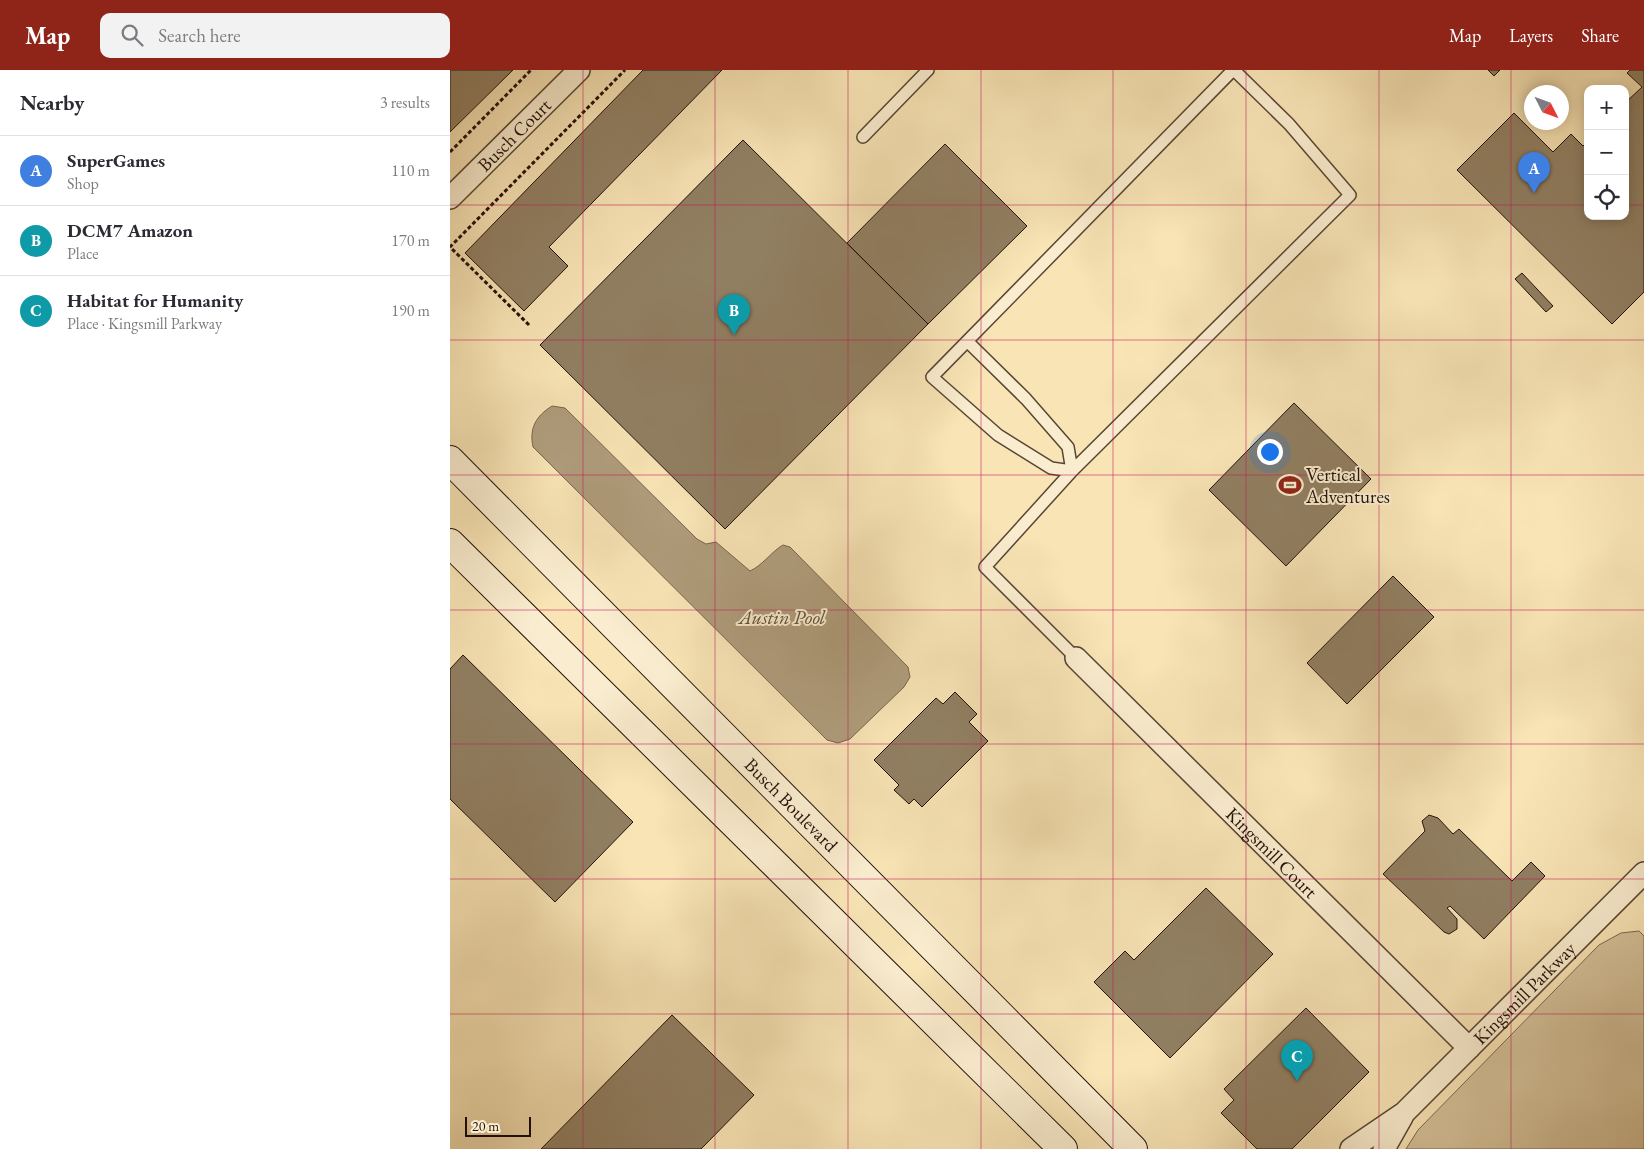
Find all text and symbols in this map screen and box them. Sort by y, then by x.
search box [100,13,450,58]
text: Map [25,20,70,51]
icon: search [118,21,146,49]
text: Search here [158,23,241,48]
text: Map [1449,24,1481,47]
text: Layers [1509,24,1553,47]
text: Share [1581,24,1619,47]
north arrow [1524,85,1569,130]
map controls [1584,85,1629,220]
button: + [1584,85,1629,130]
text: Nearby [20,89,84,116]
text: 3 results [380,92,430,113]
street label: Busch Court [472,93,556,177]
button: − [1584,130,1629,175]
text: SuperGames [67,148,165,173]
pin: A [1518,152,1550,193]
text: A [30,160,42,181]
text: 110 m [391,160,430,181]
text: Shop [67,173,99,194]
button: locate [1584,175,1629,220]
text: DCM7 Amazon [67,218,193,243]
text: B [31,230,41,251]
text: 170 m [391,230,430,251]
text: Place [67,243,99,264]
text: Habitat for Humanity [67,288,243,313]
pin: B [718,294,750,335]
text: C [30,300,42,321]
text: 190 m [391,300,430,321]
text: Place · Kingsmill Parkway [67,313,222,334]
your location [1257,439,1283,465]
place label: Vertical Adventures [1305,462,1390,509]
sports icon: Vertical Adventures [1277,472,1303,498]
water label: Austin Pool [737,604,827,630]
street label: Busch Boulevard [739,752,843,857]
street label: Kingsmill Court [1220,802,1323,904]
street label: Kingsmill Parkway [1468,936,1582,1050]
pin: C [1281,1040,1313,1081]
scale bar [465,1114,531,1137]
text: 20 m [472,1117,499,1135]

